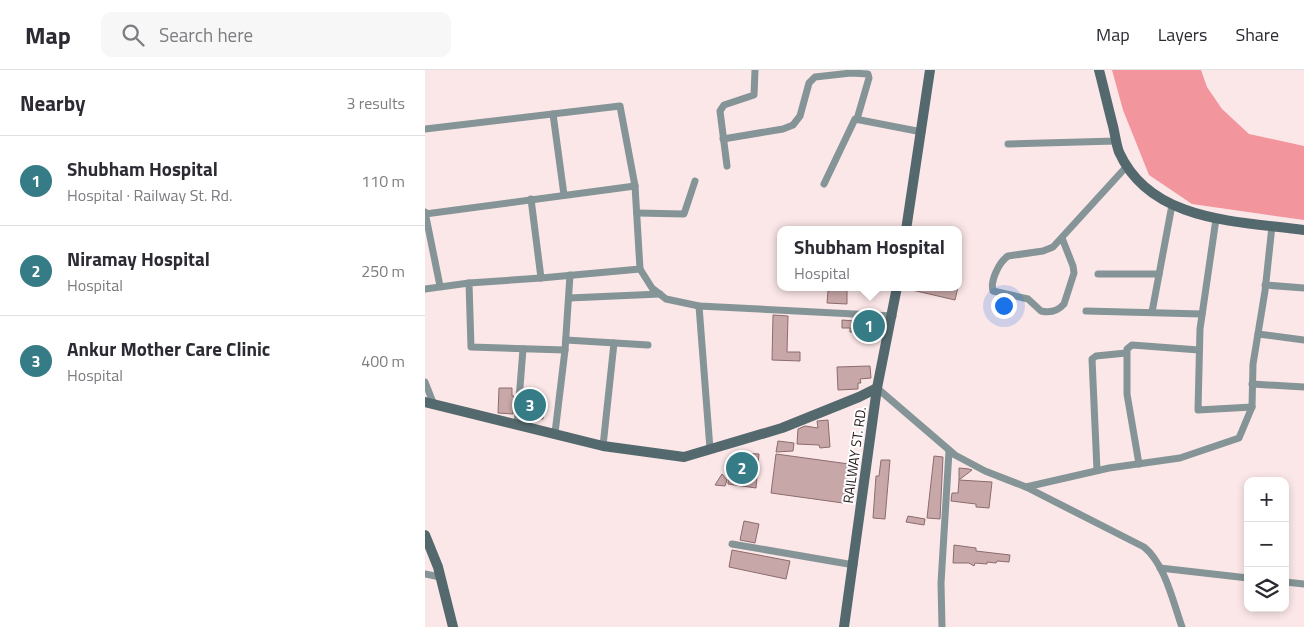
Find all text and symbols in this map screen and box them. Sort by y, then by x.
search box [101,12,451,57]
text: Map [25,17,71,53]
text: Search here [159,20,253,49]
icon: search [119,21,147,49]
text: Map [1096,21,1130,48]
text: Layers [1158,21,1207,48]
text: Share [1235,21,1279,48]
text: Nearby [20,87,85,119]
text: 3 results [346,91,405,115]
text: Shubham Hospital [67,154,218,183]
text: 1 [32,169,40,193]
text: 110 m [361,169,405,193]
text: Hospital · Railway St. Rd. [67,183,233,207]
popup [777,226,962,291]
text: Shubham Hospital [794,232,945,261]
text: Niramay Hospital [67,244,210,273]
text: 2 [32,259,40,283]
text: 250 m [361,259,405,283]
text: Hospital [794,261,850,285]
text: Hospital [67,273,123,297]
your location [991,293,1017,319]
pin: 1 [853,307,885,345]
text: Ankur Mother Care Clinic [67,334,270,363]
text: 3 [32,349,40,373]
text: 400 m [361,349,405,373]
text: Hospital [67,363,123,387]
pin: 3 [514,386,546,424]
street label: RAILWAY ST. RD. [837,405,871,505]
pin: 2 [726,449,758,487]
map controls [1244,477,1289,612]
button: + [1244,477,1289,522]
button: − [1244,522,1289,567]
button: layers [1244,567,1289,612]

